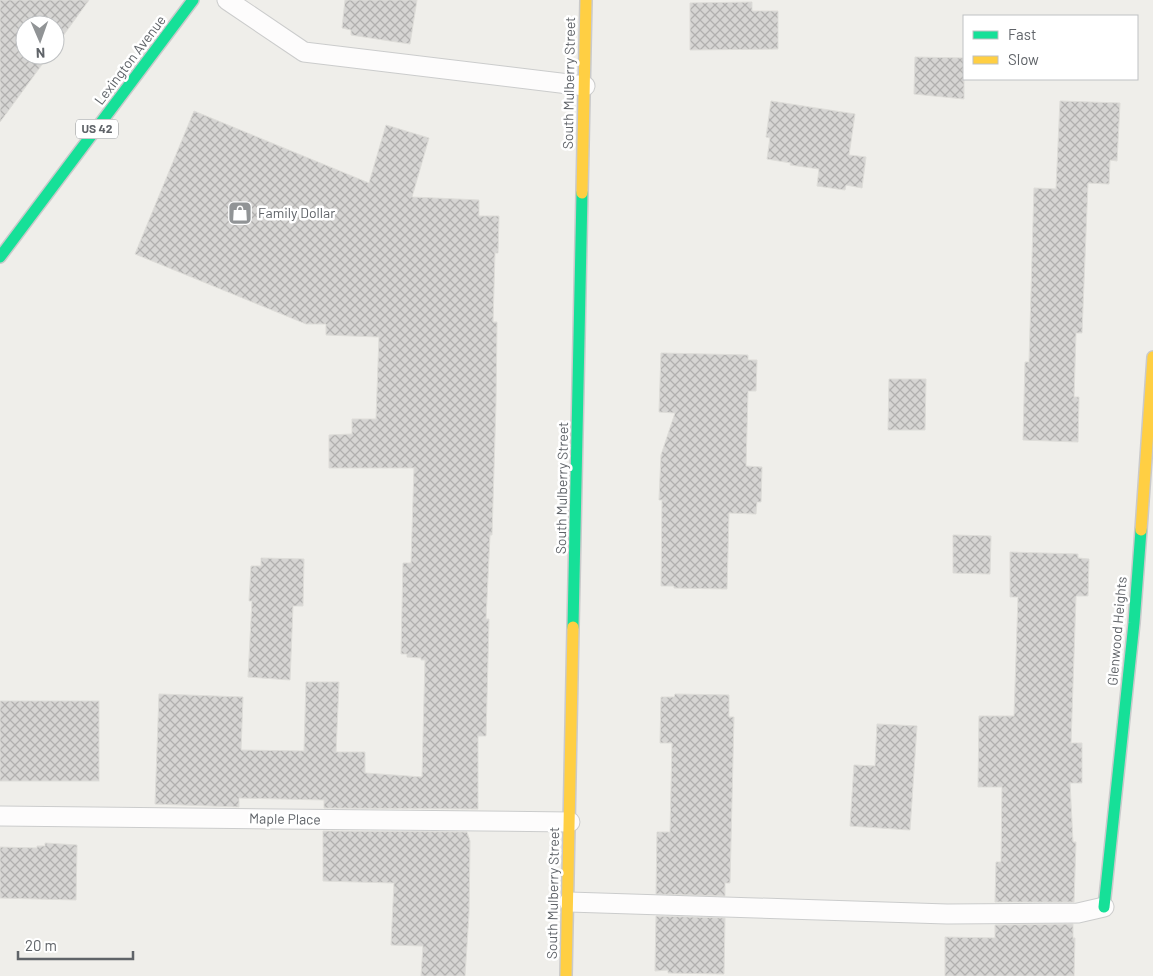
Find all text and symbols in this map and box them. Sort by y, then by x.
street label: Lexington Avenue [90,12,169,108]
north arrow [15,15,65,65]
legend [963,15,1138,80]
street label: South Mulberry Street [559,17,578,149]
text: Fast [1008,25,1036,43]
text: N [36,45,45,62]
text: Slow [1008,50,1039,68]
road number: US 42 [76,120,118,138]
shop icon: Family Dollar [227,200,253,226]
place label: Family Dollar [258,204,335,221]
street label: South Mulberry Street [552,422,571,554]
street label: Glenwood Heights [1103,576,1130,686]
street label: Maple Place [249,809,321,828]
street label: South Mulberry Street [543,827,562,959]
scale bar [18,928,132,960]
text: 20 m [25,936,57,954]

